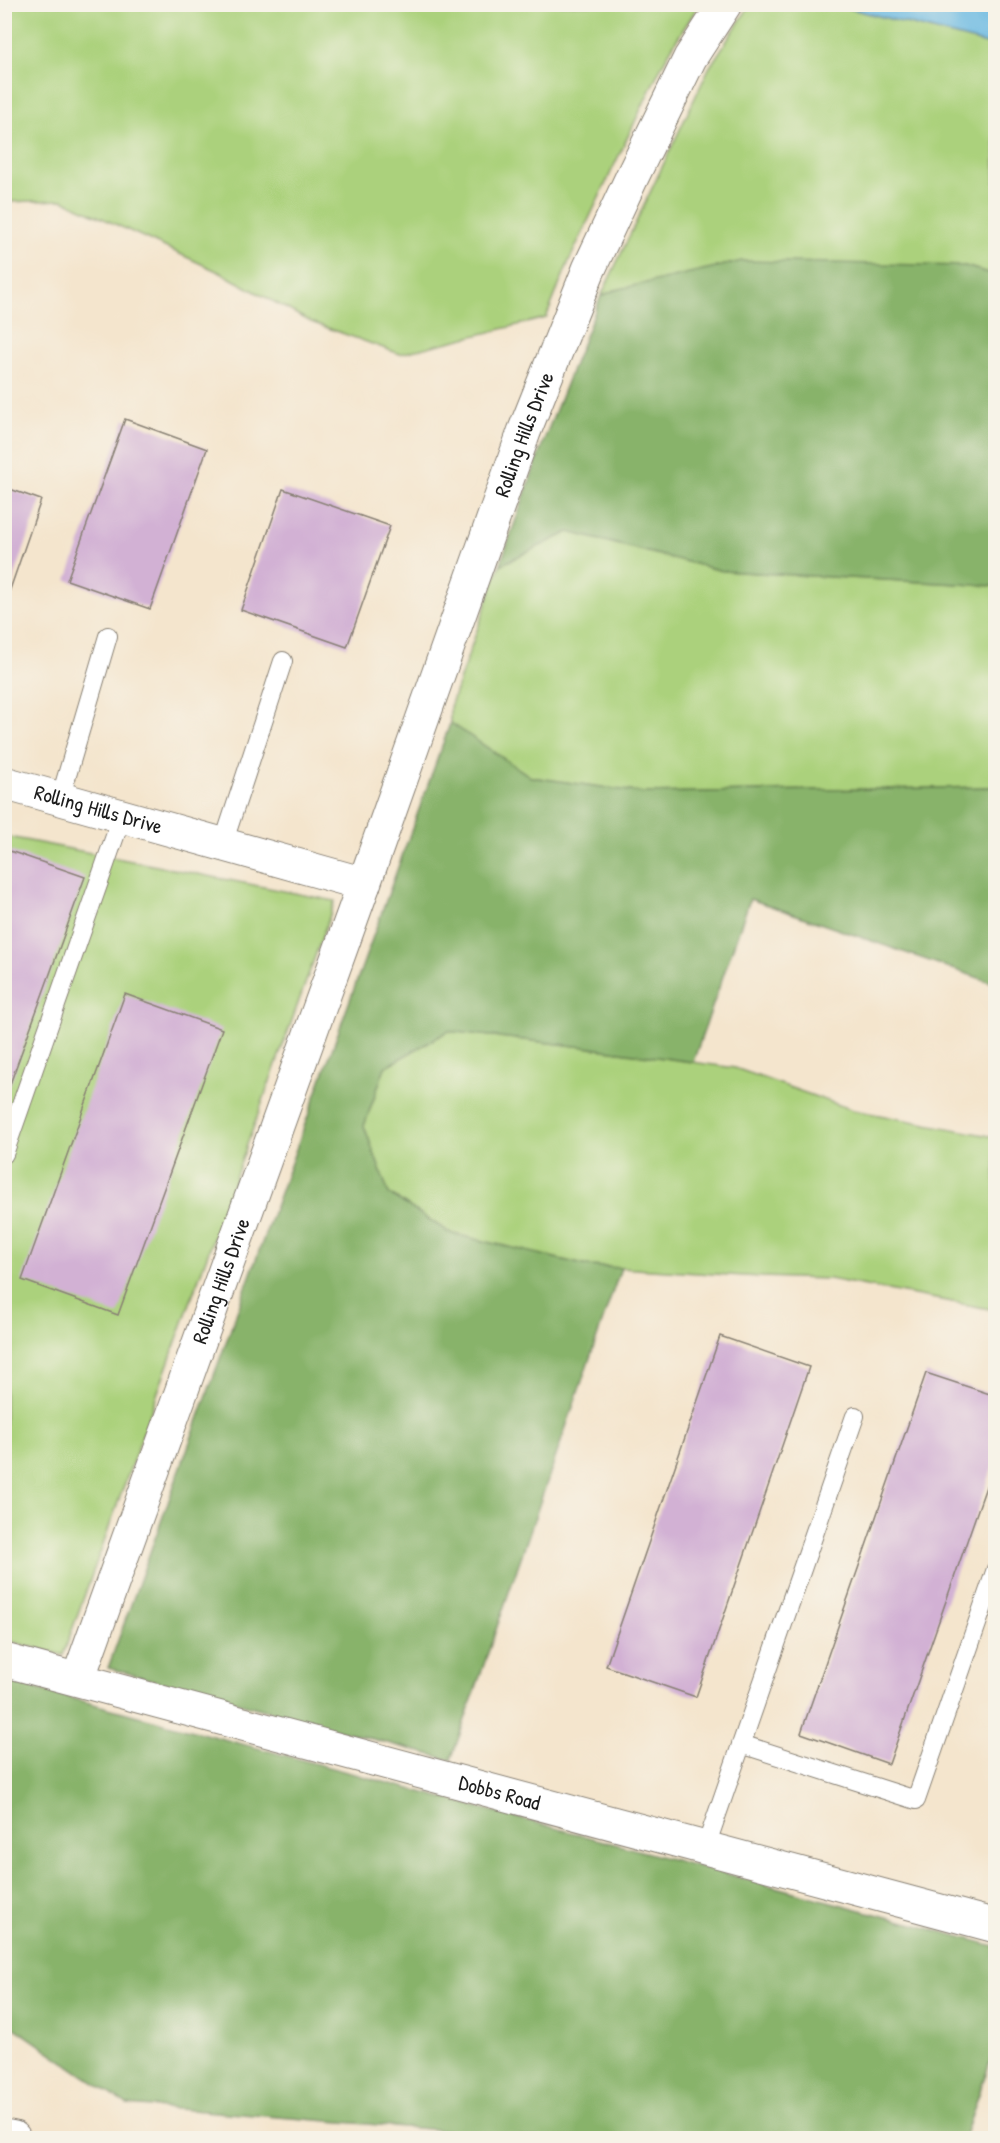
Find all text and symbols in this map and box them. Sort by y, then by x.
street label: Rolling Hills Drive [487,368,561,501]
street label: Rolling Hills Drive [31,777,166,841]
street label: Rolling Hills Drive [185,1214,257,1348]
street label: Dobbs Road [456,1768,544,1817]

